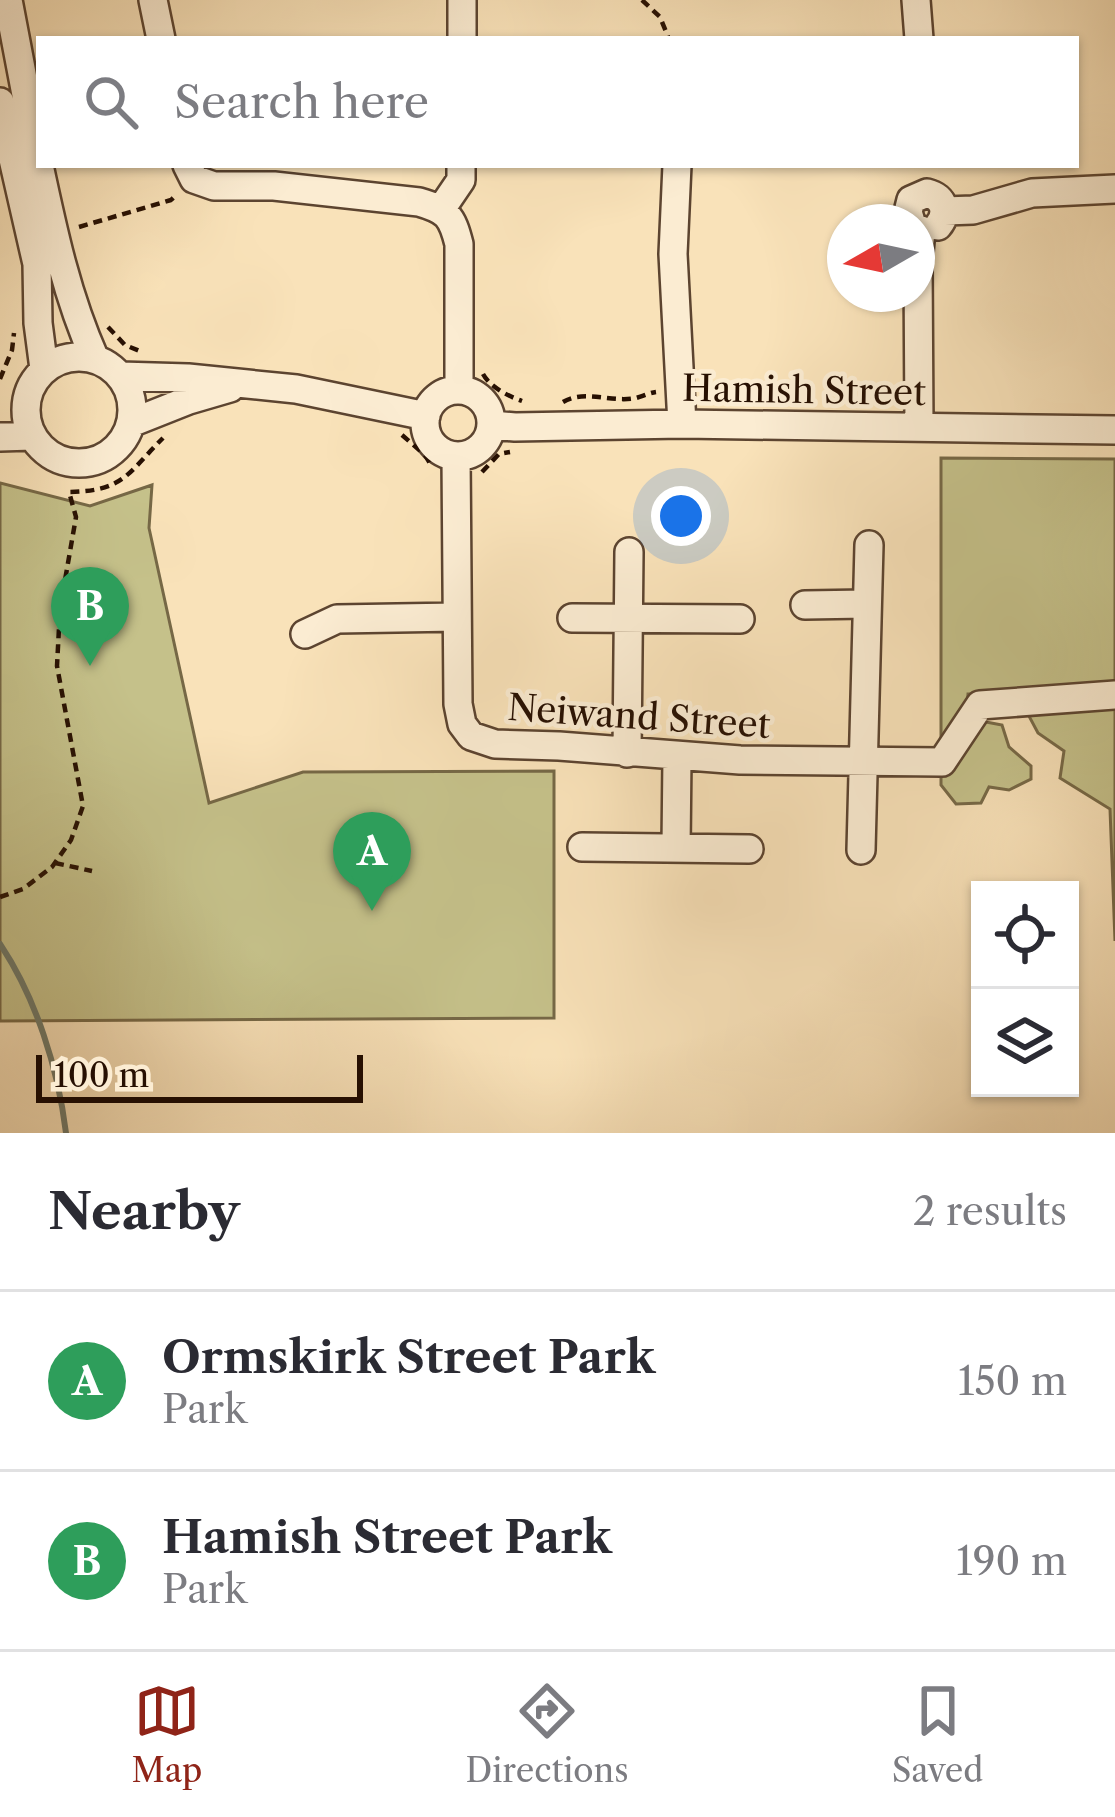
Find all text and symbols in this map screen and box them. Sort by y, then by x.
search box [36,36,1079,168]
icon: search [78,69,144,135]
text: Search here [174,74,429,130]
north arrow [827,204,935,312]
street label: Hamish Street [682,366,927,414]
your location [651,486,711,546]
pin: B [51,567,129,666]
street label: Neiwand Street [506,685,772,747]
pin: A [333,812,411,911]
map controls [971,881,1079,1097]
button: locate [971,881,1079,989]
button: layers [971,989,1079,1097]
scale bar [36,1049,363,1102]
text: 100 m [54,1055,149,1096]
text: Nearby [48,1180,240,1242]
text: 2 results [913,1187,1067,1235]
text: Ormskirk Street Park [162,1329,655,1385]
text: A [72,1357,102,1405]
text: 150 m [958,1357,1067,1405]
text: Park [162,1385,247,1433]
text: Hamish Street Park [162,1509,612,1565]
text: B [73,1537,102,1585]
text: 190 m [956,1537,1067,1585]
text: Park [162,1565,247,1613]
tab: Map [132,1678,202,1791]
tab: Directions [466,1678,629,1791]
tab: Saved [892,1678,983,1791]

